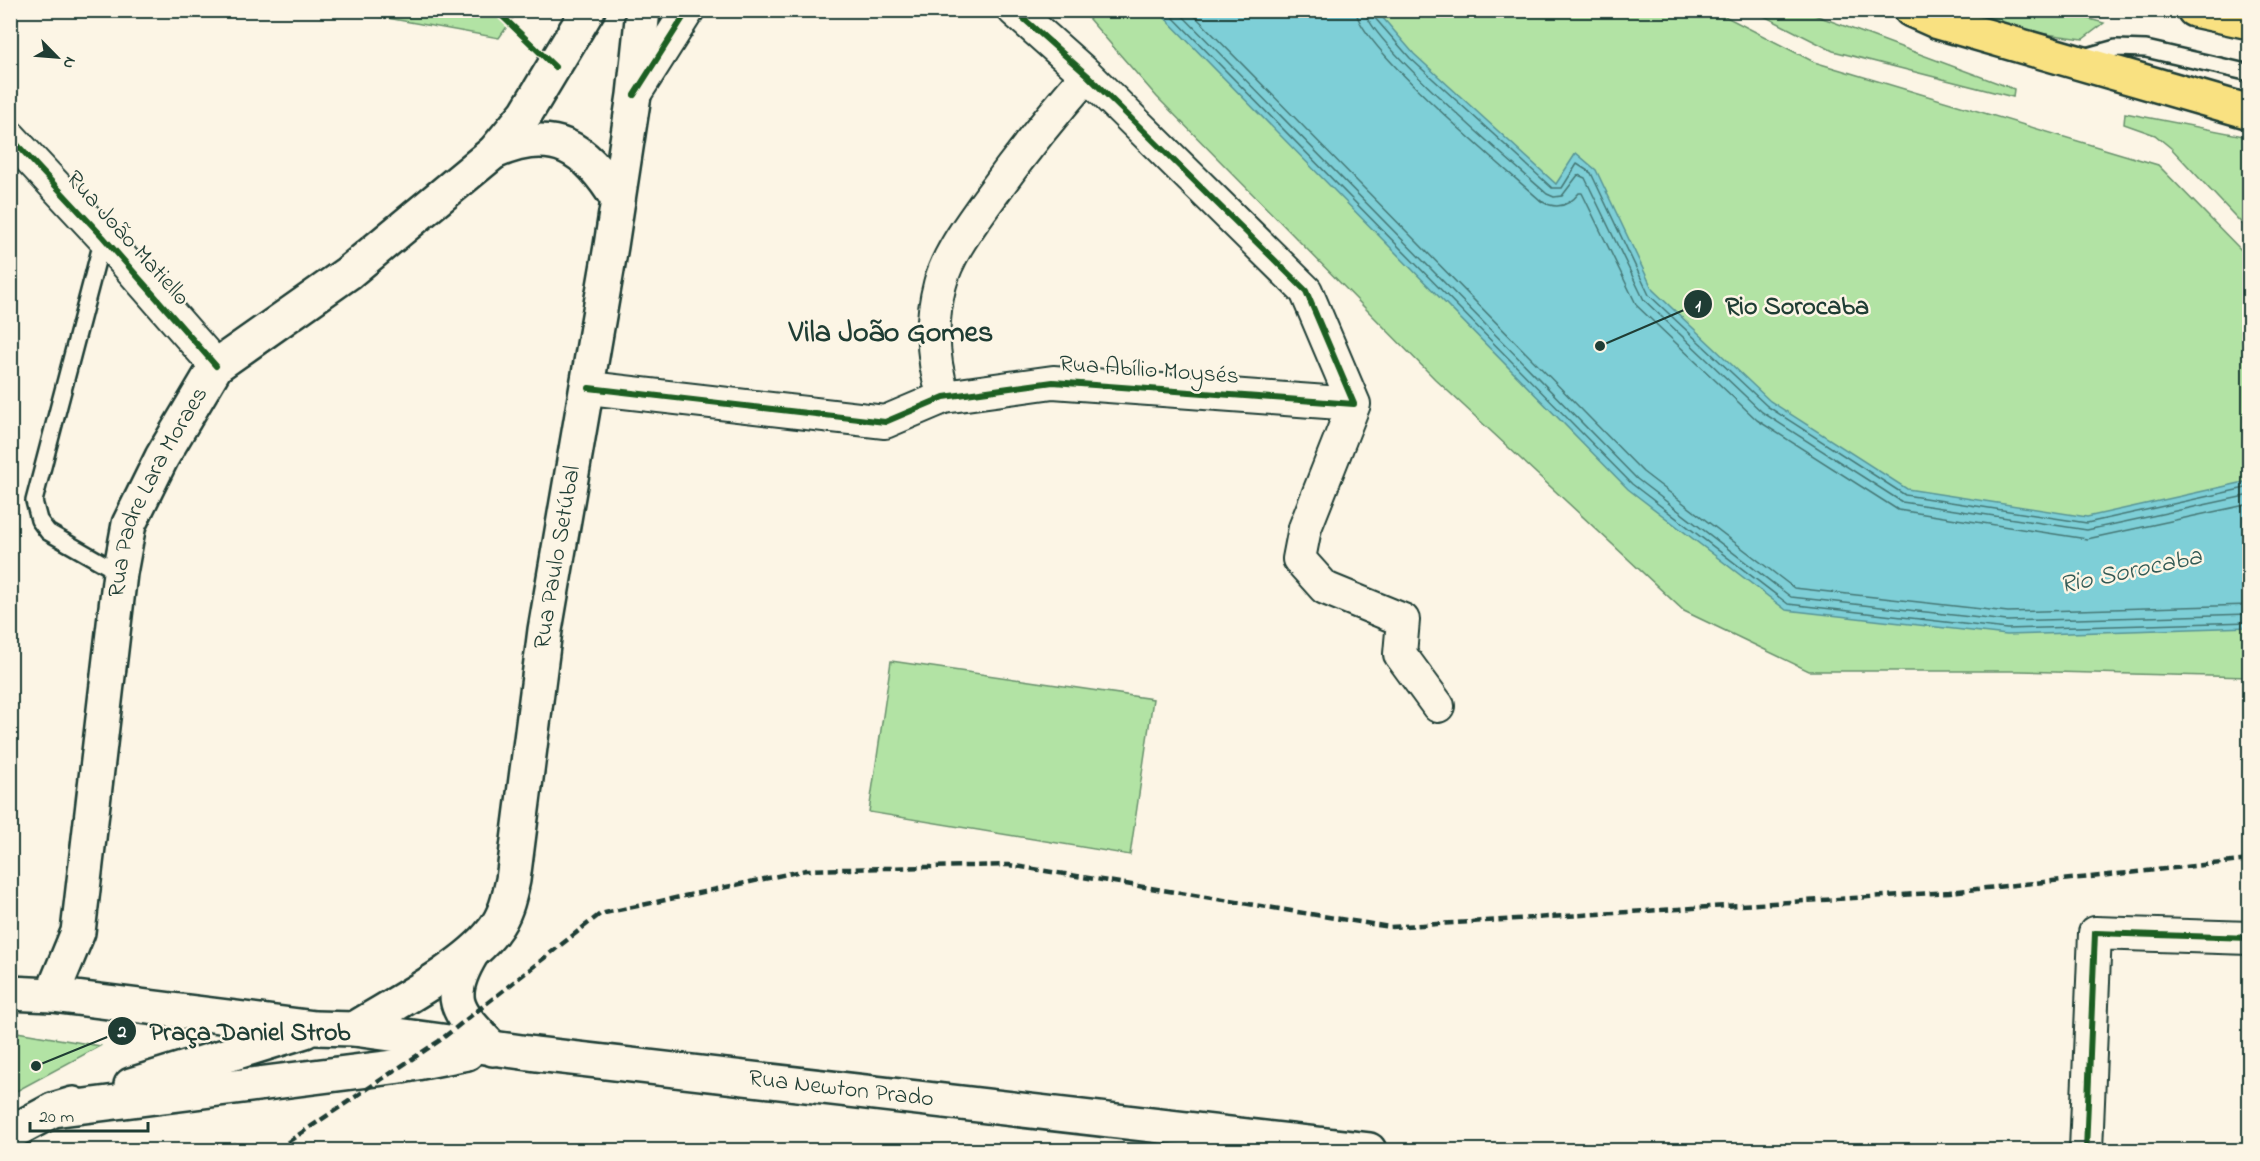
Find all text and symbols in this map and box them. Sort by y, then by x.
north arrow [27,27,87,87]
text: N [56,53,82,73]
street label: Rua João Matiello [56,163,198,315]
callout: Rio Sorocaba [1683,282,1881,326]
text: Rio Sorocaba [1725,289,1869,327]
text: 1 [1695,294,1701,320]
district label: Vila João Gomes [788,312,993,356]
street label: Rua Abílio Moysés [1058,347,1240,396]
street label: Rua Padre Lara Moraes [100,380,217,599]
street label: Rua Paulo Setúbal [525,463,590,651]
water label: Rio Sorocaba [2057,538,2206,606]
callout: Praça Daniel Strob [107,1009,362,1053]
text: Praça Daniel Strob [150,1015,351,1053]
text: 2 [117,1020,127,1046]
street label: Rua Newton Prado [747,1061,935,1117]
scale bar [30,1095,148,1133]
text: 20 m [39,1105,74,1131]

